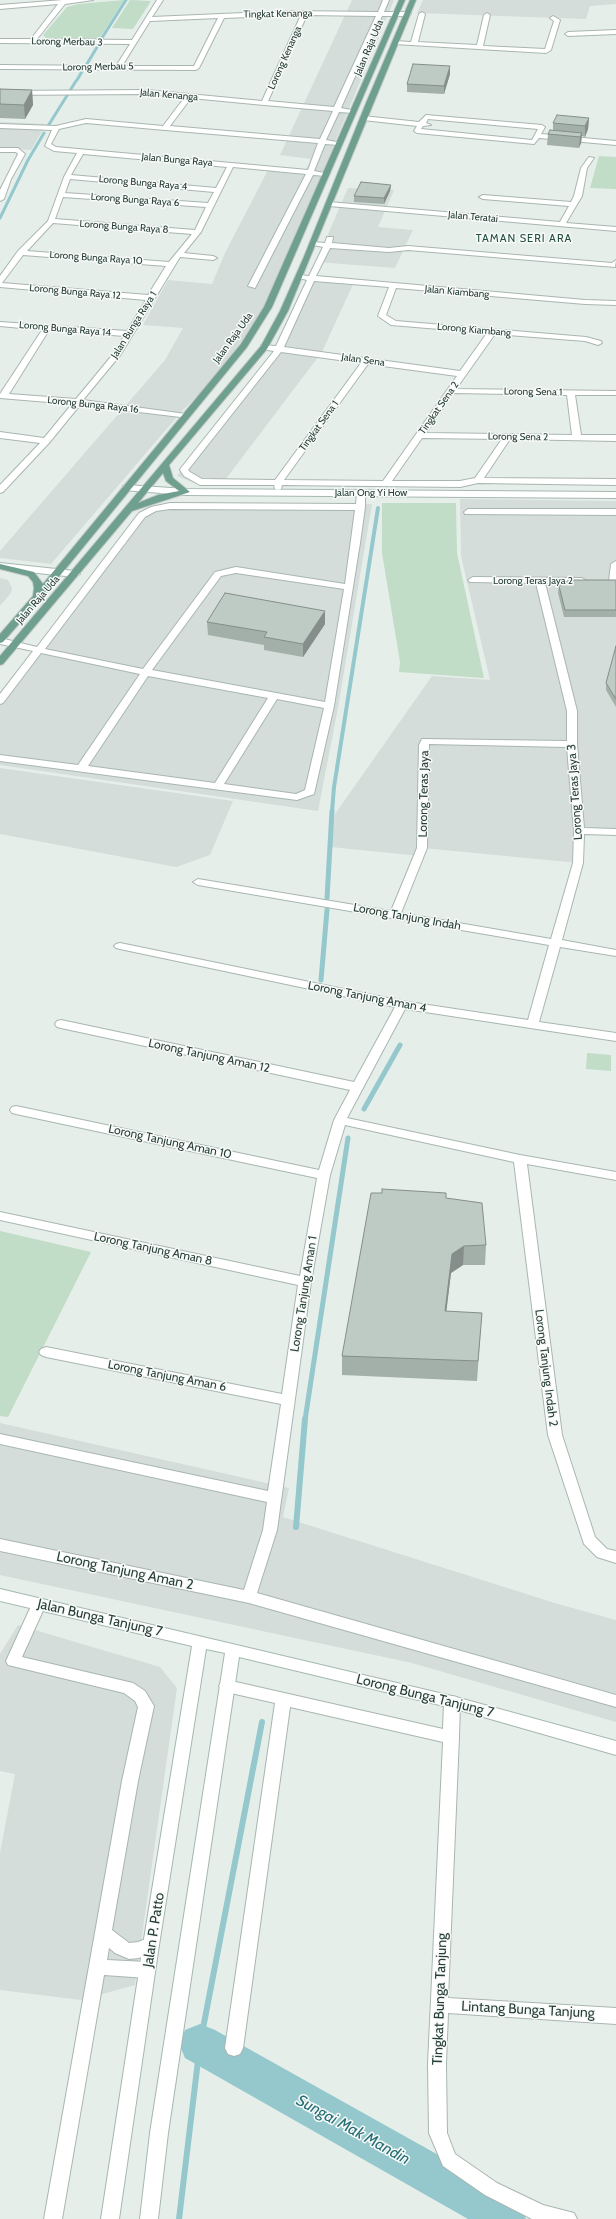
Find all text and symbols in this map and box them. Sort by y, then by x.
street label: Tingkat Kenanga [243,7,313,21]
street label: Jalan Raja Uda [352,18,386,78]
street label: Lorong Kenanga [266,25,304,91]
street label: Lorong Merbau 3 [31,35,103,49]
street label: Lorong Merbau 5 [62,60,134,74]
street label: Jalan Kenanga [139,86,199,104]
street label: Jalan Bunga Raya [141,151,213,169]
street label: Lorong Bunga Raya 4 [98,173,188,193]
street label: Lorong Bunga Raya 6 [90,191,180,209]
street label: Jalan Teratai [448,209,498,225]
street label: Lorong Bunga Raya 8 [79,218,169,236]
district label: TAMAN SERI ARA [476,232,572,246]
street label: Lorong Bunga Raya 10 [49,249,143,267]
street label: Lorong Bunga Raya 12 [29,282,121,302]
street label: Jalan Kiambang [424,283,490,301]
street label: Jalan Bunga Raya 1 [109,289,159,361]
street label: Jalan Raja Uda [211,310,255,366]
street label: Lorong Bunga Raya 14 [19,319,111,339]
street label: Lorong Kiambang [436,321,512,339]
street label: Jalan Sena [341,351,385,369]
street label: Tingkat Sena 2 [416,379,462,437]
street label: Lorong Sena 1 [504,385,562,399]
street label: Lorong Bunga Raya 16 [47,394,139,416]
street label: Tingkat Sena 1 [297,398,341,454]
street label: Lorong Sena 2 [488,430,548,444]
street label: Jalan Ong Yi How [335,487,407,499]
street label: Jalan Raja Uda [14,574,62,626]
street label: Lorong Teras Jaya 2 [493,575,573,587]
street label: Lorong Teras Jaya 3 [564,743,586,841]
street label: Lorong Teras Jaya [416,750,432,838]
street label: Lorong Tanjung Indah [352,900,462,934]
street label: Lorong Tanjung Aman 4 [306,978,428,1016]
street label: Lorong Tanjung Aman 12 [147,1036,271,1076]
street label: Lorong Tanjung Aman 10 [107,1122,233,1162]
street label: Lorong Tanjung Aman 8 [92,1229,214,1269]
street label: Lorong Tanjung Aman 1 [288,1235,320,1353]
street label: Lorong Tanjung Indah 2 [532,1309,560,1427]
street label: Lorong Tanjung Aman 6 [107,1357,227,1395]
street label: Lorong Tanjung Aman 2 [55,1548,195,1594]
street label: Jalan Bunga Tanjung 7 [36,1595,164,1641]
street label: Lorong Bunga Tanjung 7 [354,1671,496,1721]
street label: Jalan P. Patto [140,1891,168,1969]
street label: Tingkat Bunga Tanjung [429,1933,451,2065]
street label: Lintang Bunga Tanjung [461,1998,595,2022]
water label: Sungai Mak Mandin [293,2091,413,2169]

